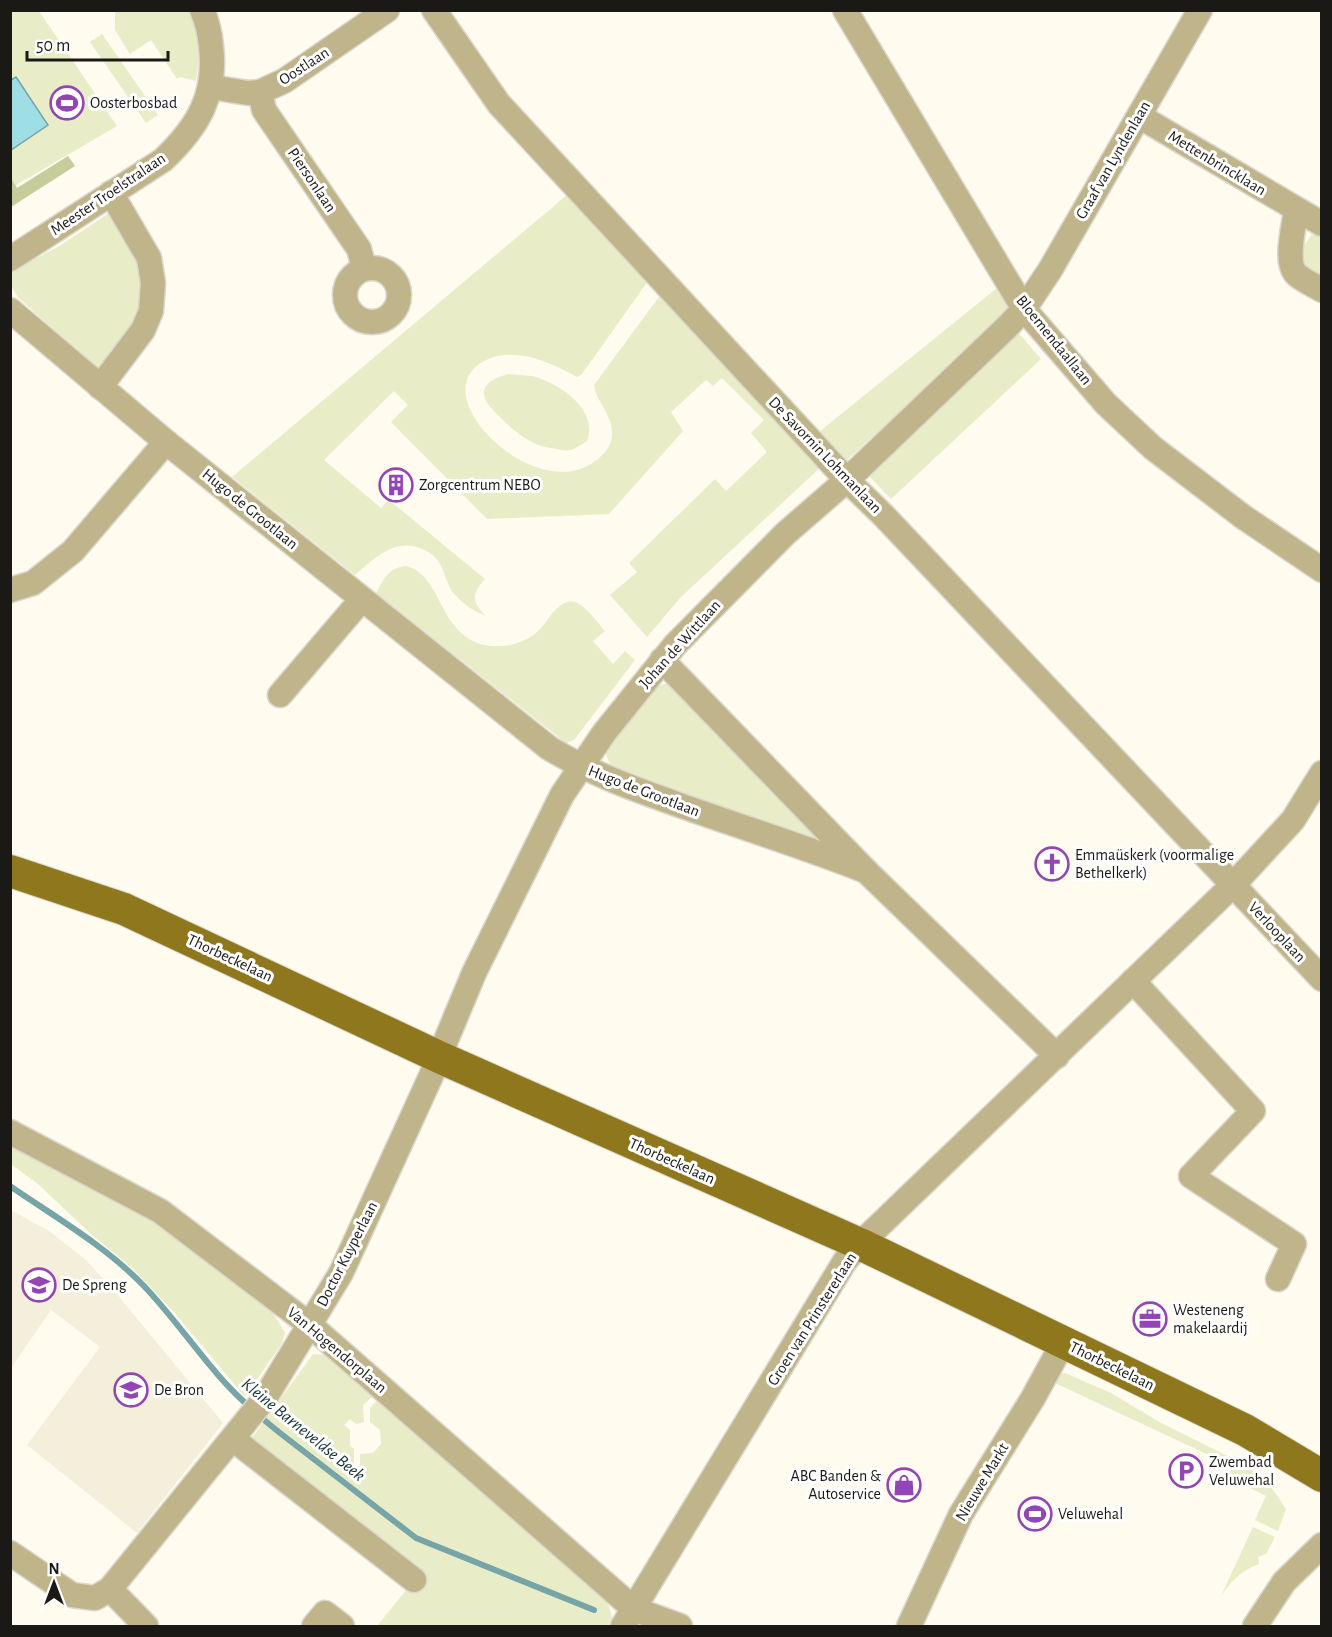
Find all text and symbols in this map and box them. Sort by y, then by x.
scale bar [27,24,168,62]
text: 50 m [36,37,70,55]
street label: Oostlaan [276,44,332,88]
sports icon: Oosterbosbad [49,85,85,121]
place label: Oosterbosbad [90,95,177,111]
street label: Graaf van Lyndenlaan [1073,98,1154,222]
street label: Mettenbrincklaan [1165,128,1269,198]
street label: Piersonlaan [285,145,339,215]
street label: Meester Troelstralaan [48,150,168,238]
street label: Bloemendaallaan [1013,292,1095,388]
street label: De Savornin Lohmanlaan [765,394,885,516]
street label: Hugo de Grootlaan [199,466,301,552]
building icon: Zorgcentrum NEBO [378,467,414,503]
place label: Zorgcentrum NEBO [419,477,541,493]
street label: Johan de Wittlaan [636,597,724,691]
street label: Hugo de Grootlaan [586,762,702,820]
church icon: Emmaüskerk (voormalige Bethelkerk) [1034,846,1070,882]
place label: Emmaüskerk (voormalige Bethelkerk) [1075,847,1234,881]
street label: Verlooplaan [1245,899,1309,965]
street label: Thorbeckelaan [185,931,275,985]
street label: Thorbeckelaan [627,1135,717,1187]
street label: Doctor Kuyperlaan [314,1199,381,1310]
street label: Groen van Prinstererlaan [765,1250,859,1388]
school or university icon: De Spreng [21,1267,57,1303]
place label: De Spreng [62,1277,127,1293]
office icon: Westeneng makelaardij [1132,1301,1168,1337]
place label: Westeneng makelaardij [1173,1302,1248,1337]
street label: Van Hogendorplaan [284,1304,390,1396]
street label: Thorbeckelaan [1067,1339,1157,1393]
school or university icon: De Bron [113,1372,149,1408]
water label: Kleine Barneveldse Beek [238,1375,368,1485]
place label: De Bron [154,1382,204,1398]
street label: Nieuwe Markt [952,1440,1012,1524]
parking icon: Zwembad Veluwehal [1168,1453,1204,1489]
place label: Zwembad Veluwehal [1209,1454,1274,1488]
shop icon: ABC Banden & Autoservice [886,1467,922,1503]
place label: ABC Banden & Autoservice [790,1468,881,1502]
sports icon: Veluwehal [1017,1496,1053,1532]
place label: Veluwehal [1058,1506,1123,1522]
north arrow [24,1553,84,1613]
text: N [48,1561,60,1577]

